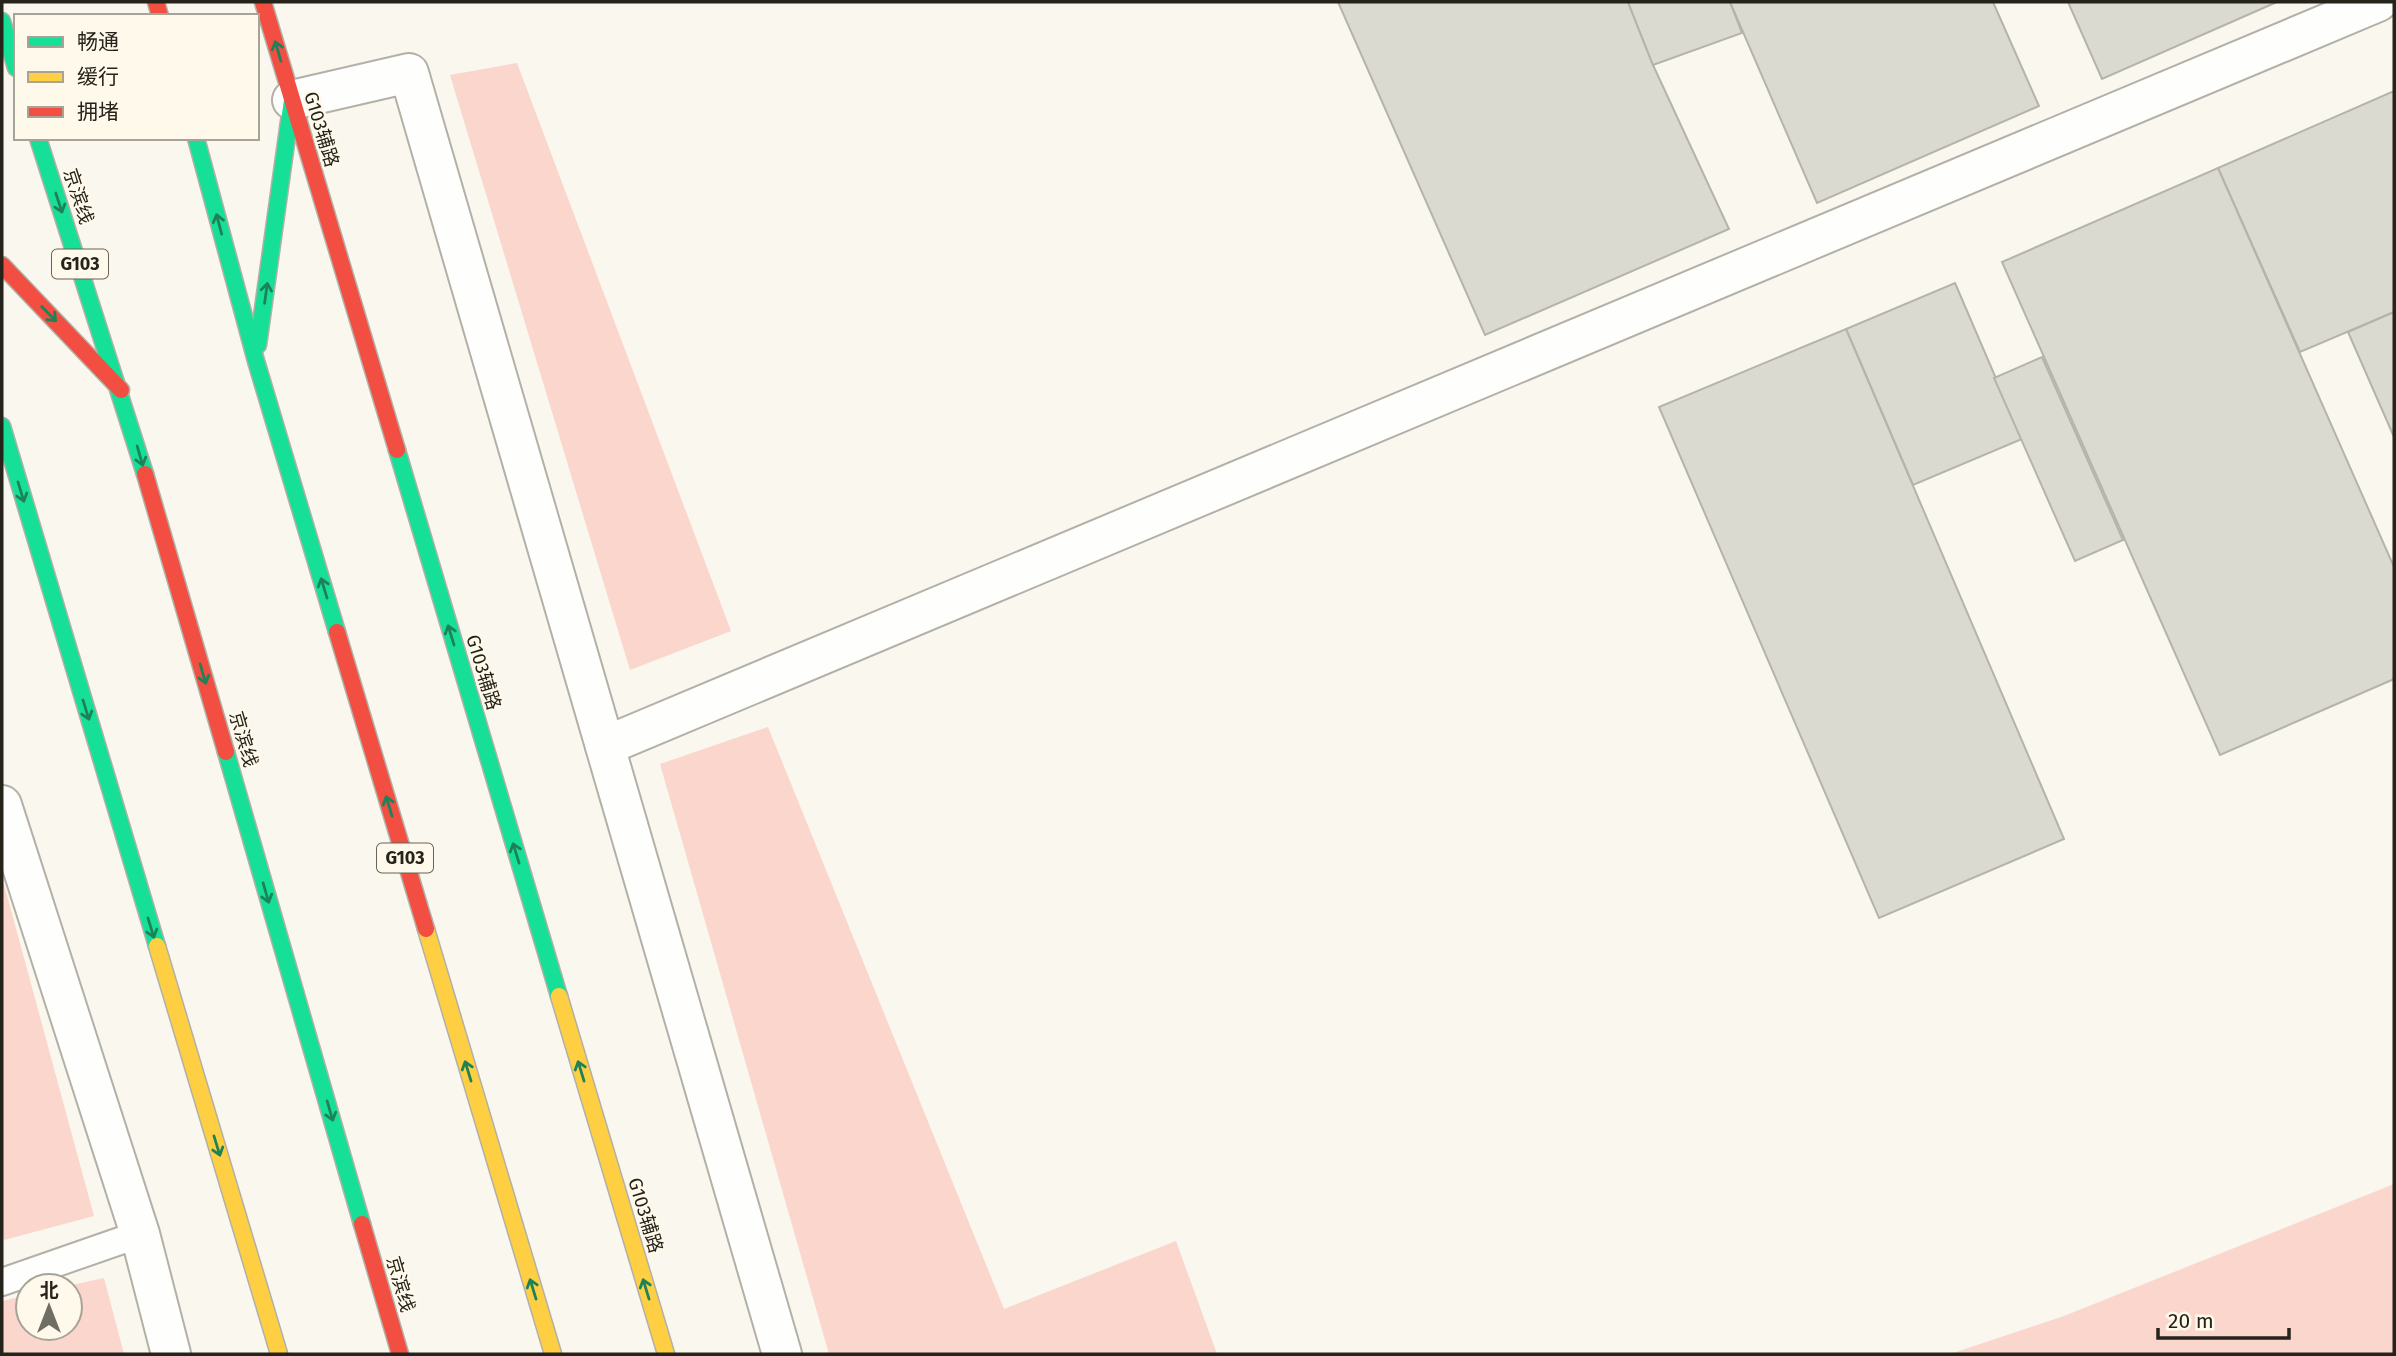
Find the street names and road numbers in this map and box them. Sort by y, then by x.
street label: G103辅路 [299,89,344,170]
street label: 京滨线 [59,165,98,227]
road number: G103 [52,250,108,278]
street label: G103辅路 [461,632,506,713]
street label: 京滨线 [225,709,262,770]
road number: G103 [377,844,433,872]
street label: G103辅路 [623,1175,668,1256]
street label: 京滨线 [382,1254,419,1315]

